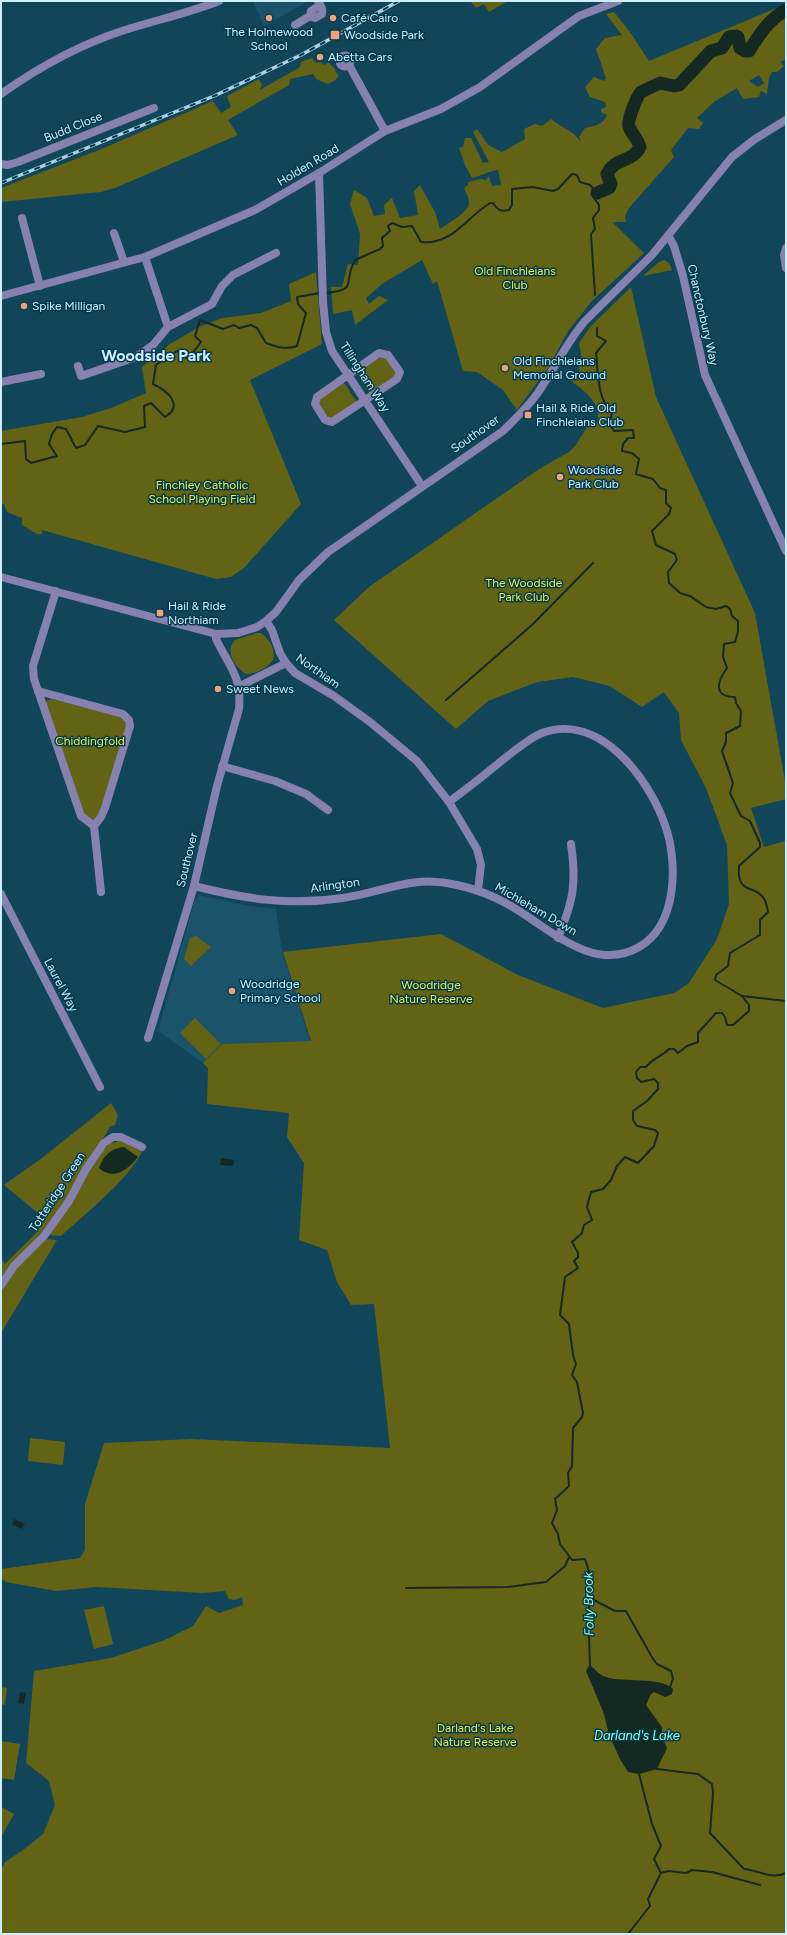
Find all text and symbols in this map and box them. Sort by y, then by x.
place label: Café Cairo [341,11,398,25]
marker: The Holmewood School [264,13,274,23]
marker: Café Cairo [328,13,338,23]
place label: The Holmewood School [225,25,313,53]
place label: Woodside Park [344,28,424,42]
marker: Woodside Park [329,29,341,41]
place label: Abetta Cars [328,50,393,64]
marker: Abetta Cars [315,52,325,62]
street label: Budd Close [42,109,105,145]
street label: Holden Road [275,141,341,189]
street label: Chanctonbury Way [685,263,722,368]
park label: Old Finchleians Club [474,264,556,292]
place label: Spike Milligan [32,299,106,313]
marker: Spike Milligan [19,301,29,311]
street label: Tillingham Way [337,339,393,415]
district label: Woodside Park [101,346,211,365]
place label: Old Finchleians Memorial Ground [513,354,606,382]
marker: Old Finchleians Memorial Ground [500,363,510,373]
place label: Hail & Ride Old Finchleians Club [536,401,624,429]
marker: Hail & Ride Old Finchleians Club [523,410,533,420]
street label: Southover [448,412,502,456]
place label: Woodside Park Club [568,463,622,491]
marker: Woodside Park Club [555,472,565,482]
park label: Finchley Catholic School Playing Field [148,478,256,506]
park label: The Woodside Park Club [486,576,563,604]
place label: Hail & Ride Northiam [168,599,227,627]
marker: Hail & Ride Northiam [155,608,165,618]
street label: Northiam [293,651,343,691]
place label: Sweet News [226,682,294,696]
marker: Sweet News [213,684,223,694]
park label: Chiddingfold [55,734,125,748]
street label: Southover [173,831,201,889]
street label: Arlington [310,875,361,895]
street label: Michleham Down [492,880,580,938]
street label: Laurel Way [41,956,81,1015]
place label: Woodridge Primary School [240,977,321,1005]
park label: Woodridge Nature Reserve [389,978,473,1006]
marker: Woodridge Primary School [227,986,237,996]
street label: Totteridge Green [26,1149,88,1234]
water label: Folly Brook [580,1571,597,1636]
park label: Darland's Lake Nature Reserve [433,1721,517,1749]
water label: Darland's Lake [594,1728,680,1743]

